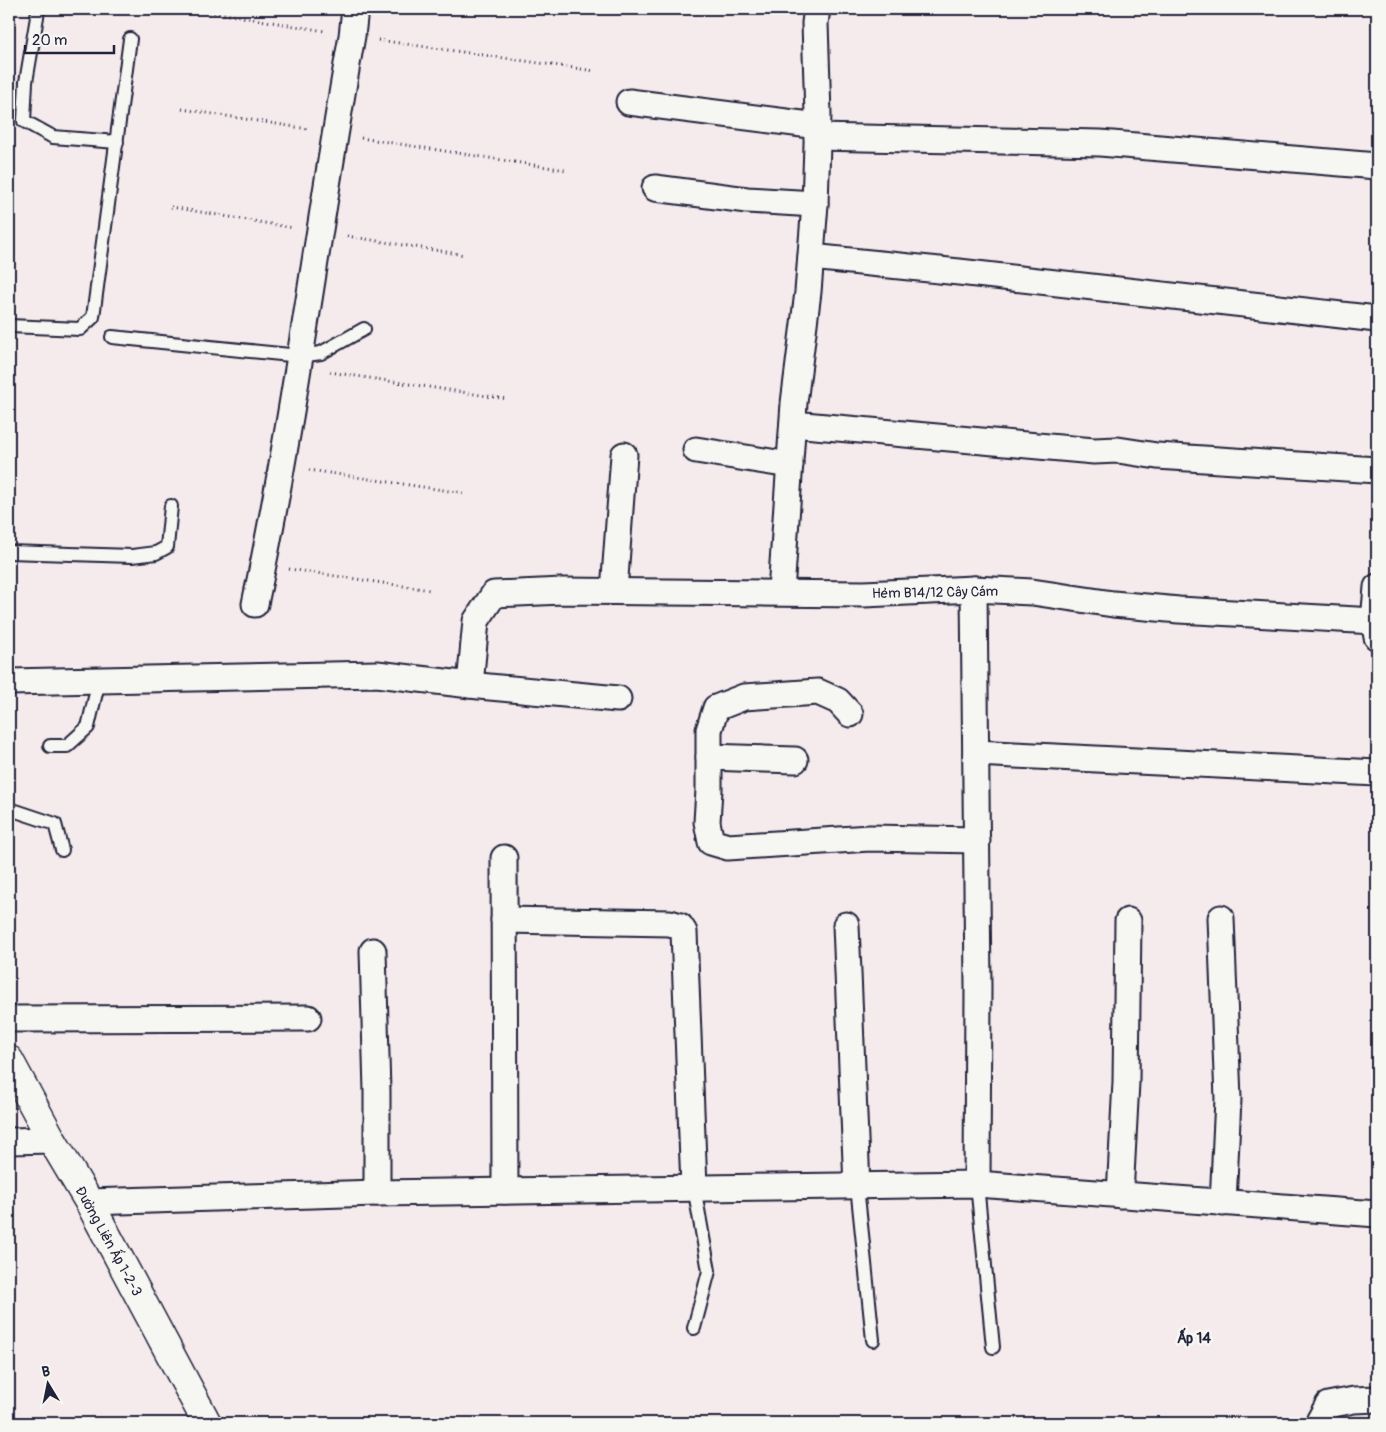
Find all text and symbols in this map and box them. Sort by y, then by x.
scale bar [25,22,114,54]
text: 20 m [32,31,67,50]
street label: Hẻm B14/12 Cây Cám [872,583,998,602]
street label: Đường Liên Ấp 1-2-3 [71,1183,148,1299]
district label: Ấp 14 [1177,1327,1211,1348]
north arrow [22,1360,72,1410]
text: B [40,1363,51,1381]

